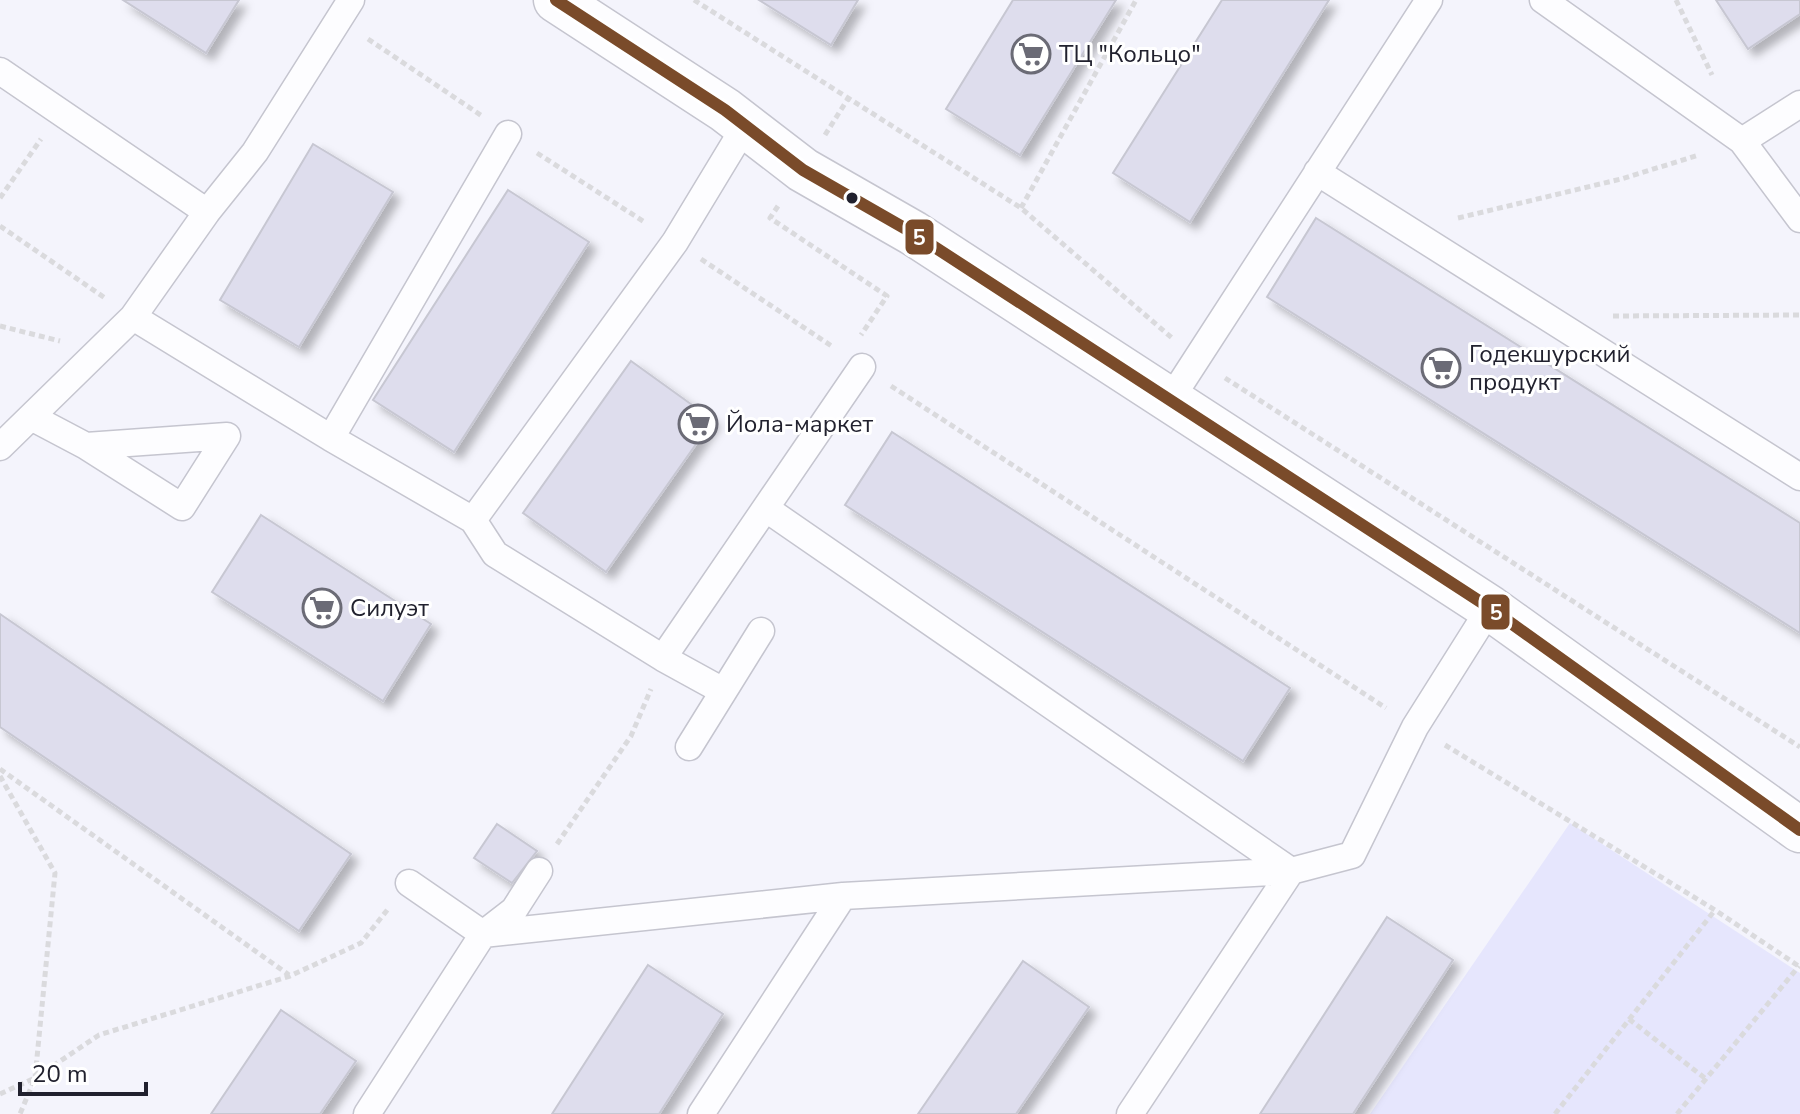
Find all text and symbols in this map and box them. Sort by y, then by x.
supermarket icon: ТЦ "Кольцо" [1010,33,1052,75]
place label: ТЦ "Кольцо" [1059,38,1201,70]
unlabelled marker [844,190,860,206]
line badge: 5 [904,218,935,256]
text: 5 [912,223,926,253]
place label: Годекшурский продукт [1469,338,1631,398]
supermarket icon: Годекшурский продукт [1420,347,1462,389]
supermarket icon: Йола-маркет [677,403,719,445]
place label: Йола-маркет [726,408,874,440]
supermarket icon: Силуэт [301,587,343,629]
place label: Силуэт [350,592,429,624]
line badge: 5 [1480,593,1511,631]
text: 5 [1489,598,1503,628]
scale bar [20,1046,146,1096]
text: 20 m [32,1058,88,1090]

